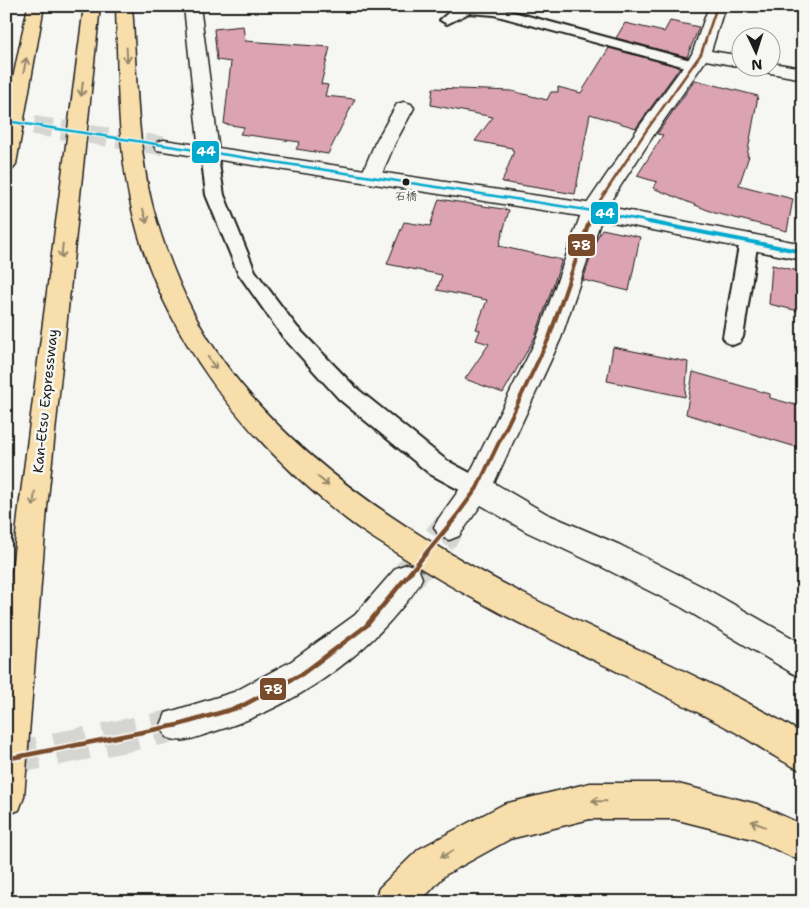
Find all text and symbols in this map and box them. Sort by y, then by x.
north arrow [732,28,782,78]
one-way arrow [122,47,131,63]
text: N [751,56,763,74]
one-way arrow [20,57,30,73]
one-way arrow [76,81,86,97]
line badge: 44 [191,140,220,164]
text: 44 [196,142,216,160]
marker: 石橋 [401,177,411,187]
place label: 石橋 [395,189,417,204]
line badge: 44 [590,201,619,225]
text: 44 [595,204,615,222]
one-way arrow [141,207,151,223]
line badge: 78 [567,233,596,257]
text: 78 [571,236,591,254]
one-way arrow [57,242,67,258]
street label: Kan-Etsu Expressway [28,328,62,474]
one-way arrow [207,356,217,370]
one-way arrow [316,476,329,487]
one-way arrow [29,491,39,507]
line badge: 78 [259,677,287,701]
text: 78 [263,680,283,698]
one-way arrow [591,796,608,806]
one-way arrow [751,818,766,827]
one-way arrow [440,849,455,859]

